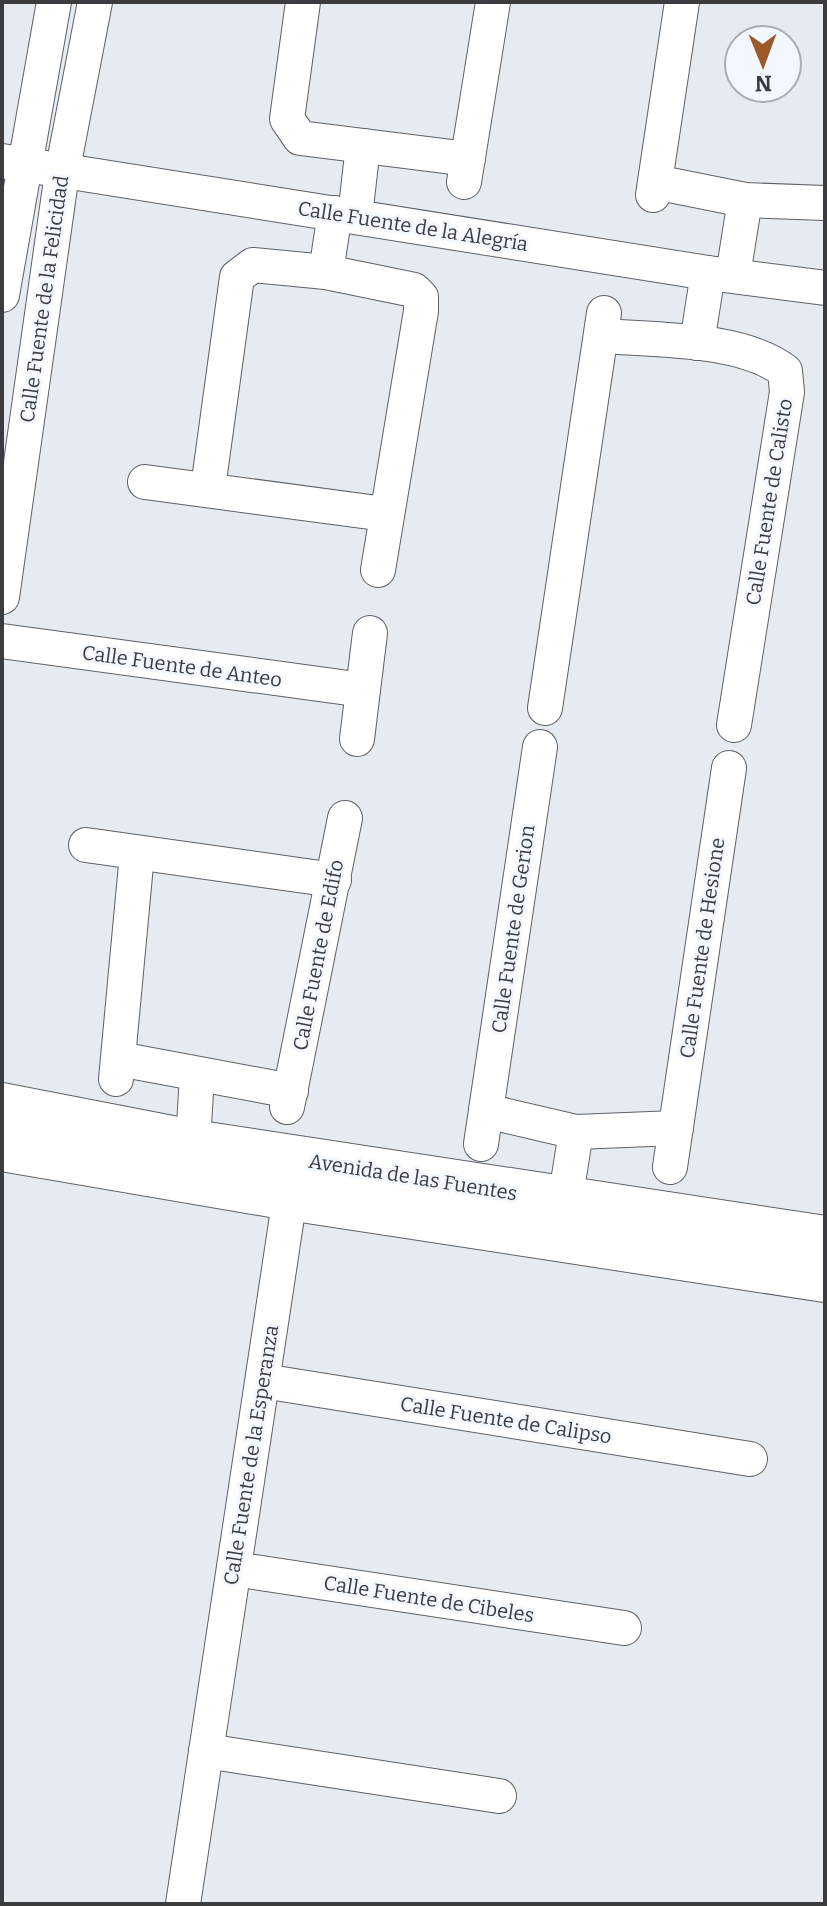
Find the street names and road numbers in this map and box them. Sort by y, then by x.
street label: Calle Fuente de la Felicidad [15,174,73,424]
street label: Calle Fuente de la Alegría [296,196,530,256]
street label: Calle Fuente de Calisto [741,397,797,607]
street label: Calle Fuente de Anteo [81,640,283,692]
street label: Calle Fuente de Gerion [487,823,540,1035]
street label: Calle Fuente de Hesione [675,836,729,1060]
street label: Calle Fuente de Edifo [288,858,348,1052]
street label: Avenida de las Fuentes [307,1149,519,1205]
street label: Calle Fuente de la Esperanza [219,1323,283,1587]
street label: Calle Fuente de Calipso [399,1391,613,1449]
street label: Calle Fuente de Cibeles [322,1571,536,1627]

